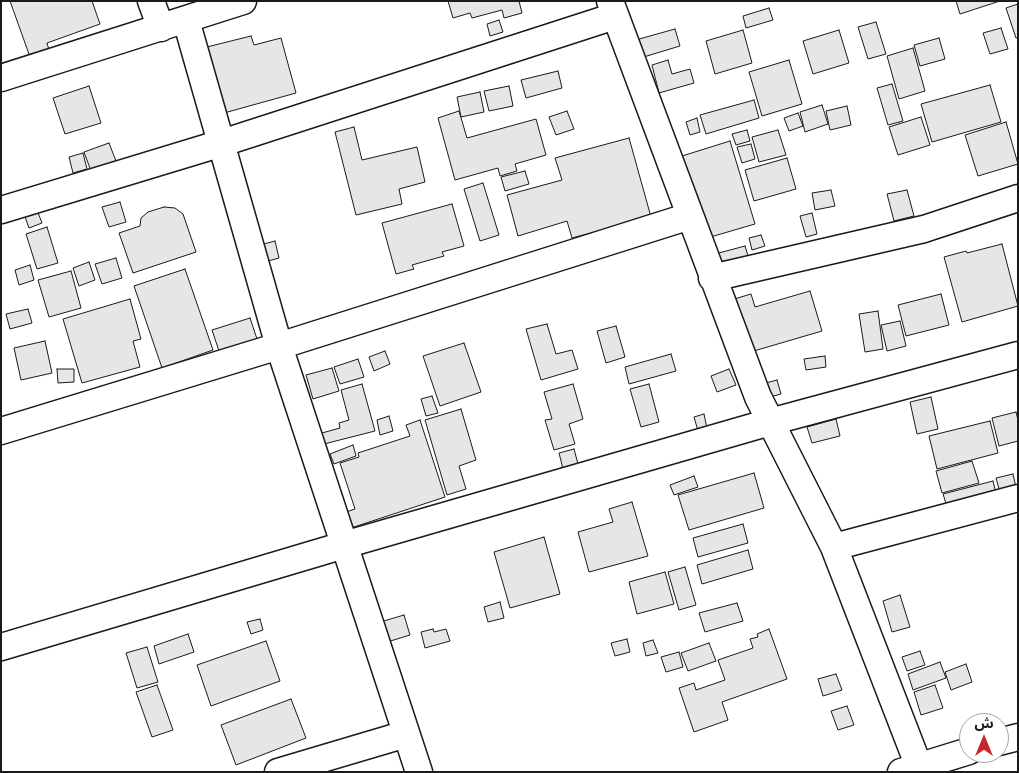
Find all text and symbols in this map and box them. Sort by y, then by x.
north arrow [959,713,1009,763]
text: ش [974,715,994,732]

